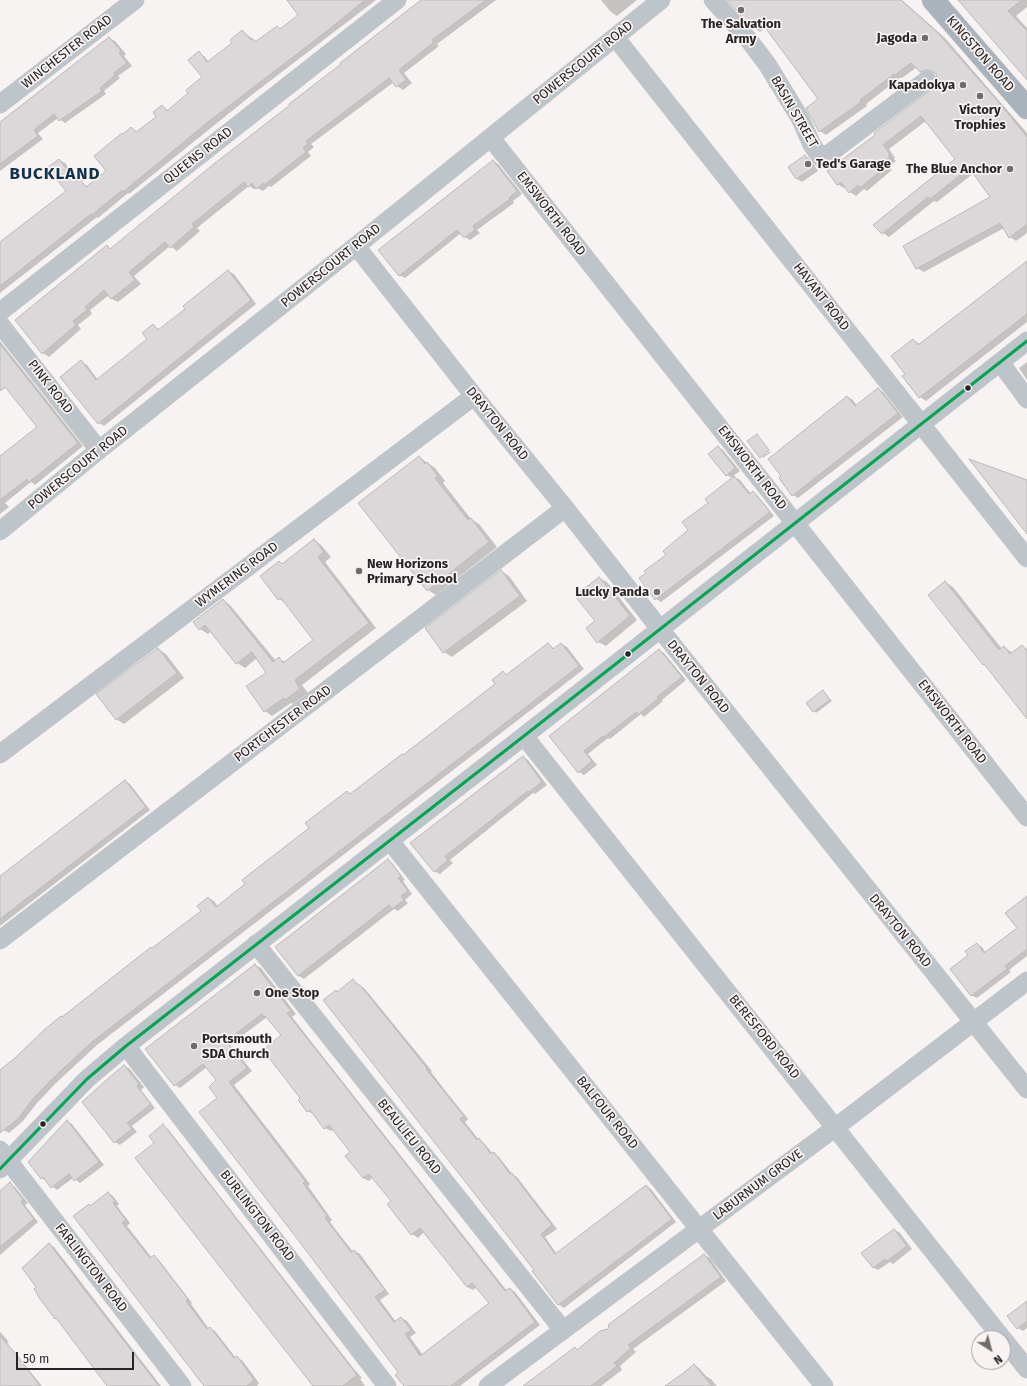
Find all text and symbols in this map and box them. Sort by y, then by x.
marker: The Salvation Army [736,5,746,15]
street label: WINCHESTER ROAD [19,12,115,92]
street label: KINGSTON ROAD [943,13,1017,95]
place label: The Salvation Army [701,16,781,47]
street label: POWERSCOURT ROAD [530,18,636,108]
place label: Jagoda [876,30,917,46]
marker: Jagoda [920,33,930,43]
street label: BASIN STREET [767,73,821,151]
place label: Kapadokya [889,77,955,93]
marker: Kapadokya [958,80,968,90]
marker: Victory Trophies [975,91,985,101]
place label: Victory Trophies [954,102,1006,133]
street label: QUEENS ROAD [160,124,236,188]
place label: Ted's Garage [816,156,891,172]
marker: Ted's Garage [803,159,813,169]
place label: The Blue Anchor [906,161,1002,177]
district label: BUCKLAND [9,164,101,184]
marker: The Blue Anchor [1005,164,1015,174]
street label: EMSWORTH ROAD [513,169,589,259]
street label: POWERSCOURT ROAD [278,221,384,311]
street label: HAVANT ROAD [790,260,852,334]
street label: PINK ROAD [24,357,76,417]
unlabelled marker [963,383,973,393]
street label: DRAYTON ROAD [463,384,531,464]
street label: POWERSCOURT ROAD [25,423,131,513]
street label: EMSWORTH ROAD [714,423,790,513]
street label: WYMERING ROAD [193,539,281,611]
place label: New Horizons Primary School [367,556,457,587]
marker: New Horizons Primary School [354,566,364,576]
place label: Lucky Panda [575,584,649,600]
marker: Lucky Panda [652,587,662,597]
street label: DRAYTON ROAD [664,637,732,717]
unlabelled marker [623,649,633,659]
street label: EMSWORTH ROAD [914,677,990,767]
street label: PORTCHESTER ROAD [231,682,335,766]
street label: DRAYTON ROAD [866,891,934,971]
place label: One Stop [265,985,319,1001]
marker: One Stop [252,988,262,998]
street label: BERESFORD ROAD [725,992,803,1082]
place label: Portsmouth SDA Church [202,1031,272,1062]
marker: Portsmouth SDA Church [189,1041,199,1051]
street label: BALFOUR ROAD [573,1073,641,1153]
street label: BEAULIEU ROAD [374,1096,444,1178]
unlabelled marker [38,1119,48,1129]
street label: LABURNUM GROVE [710,1146,806,1224]
street label: BURLINGTON ROAD [217,1167,297,1265]
street label: FARLINGTON ROAD [52,1221,130,1315]
north arrow [971,1330,1011,1370]
scale bar [18,1344,136,1370]
text: 50 m [23,1352,49,1366]
text: N [991,1352,1005,1367]

